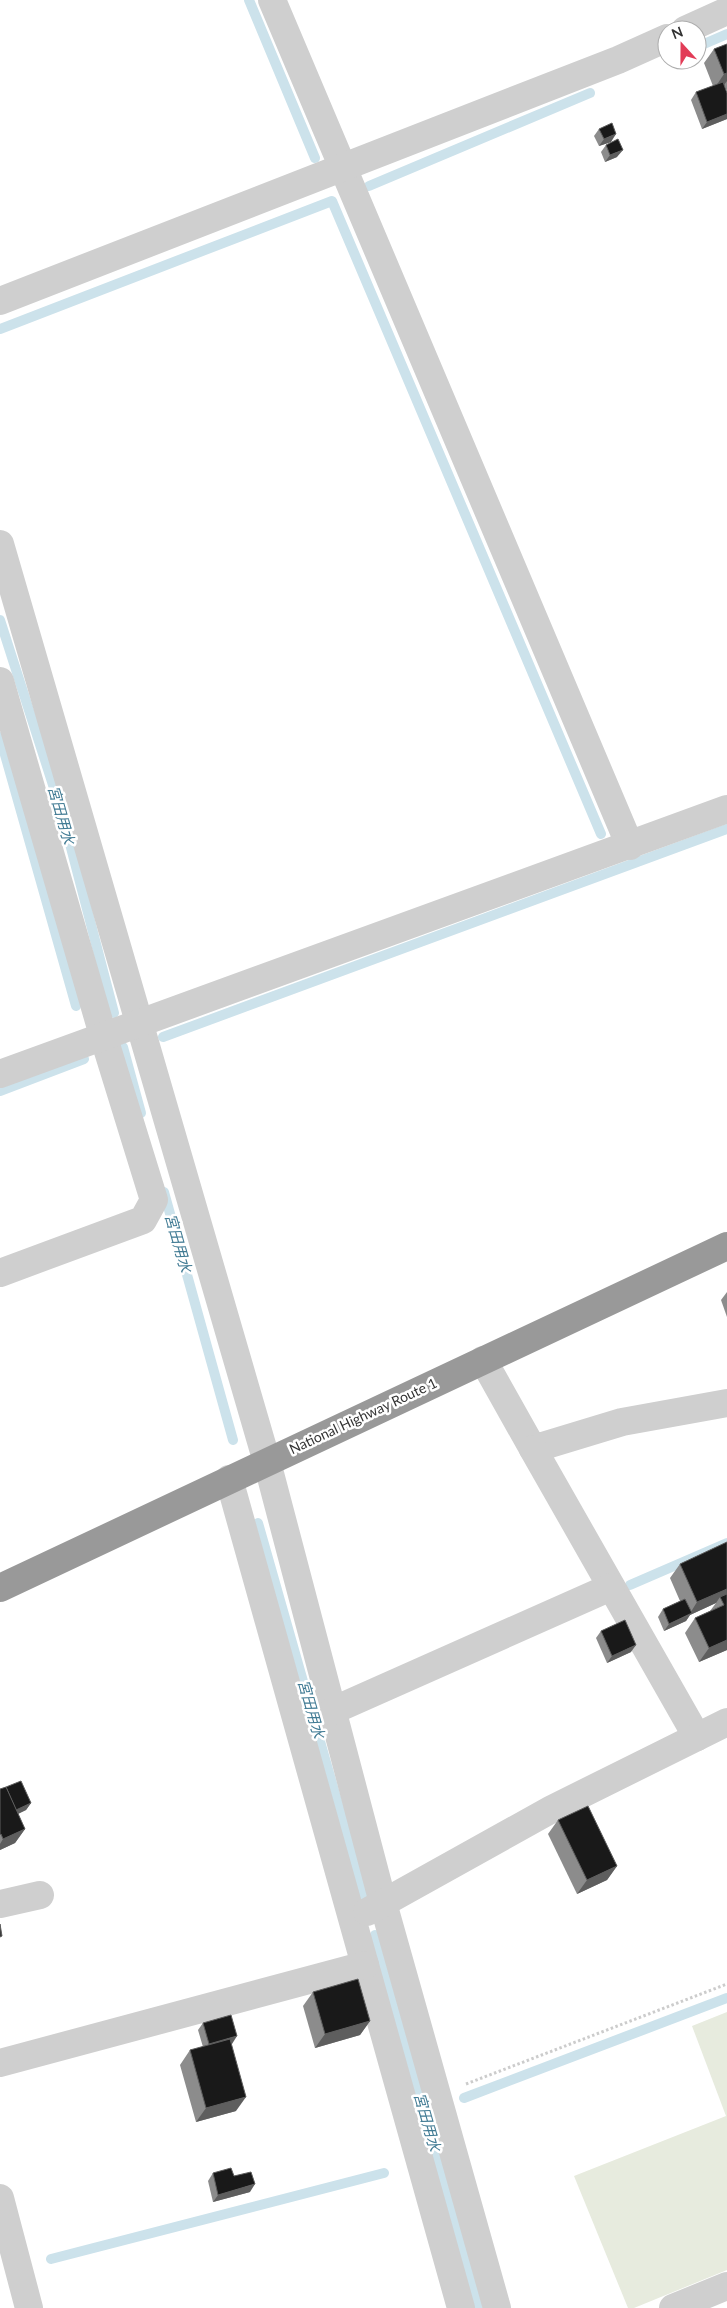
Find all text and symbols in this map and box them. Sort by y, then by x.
north arrow [657,20,707,70]
text: N [669,23,685,42]
water label: 宮田用水 [45,783,79,848]
water label: 宮田用水 [162,1211,196,1276]
street label: National Highway Route 1 [286,1374,439,1457]
water label: 宮田用水 [295,1677,329,1742]
water label: 宮田用水 [411,2090,445,2155]

